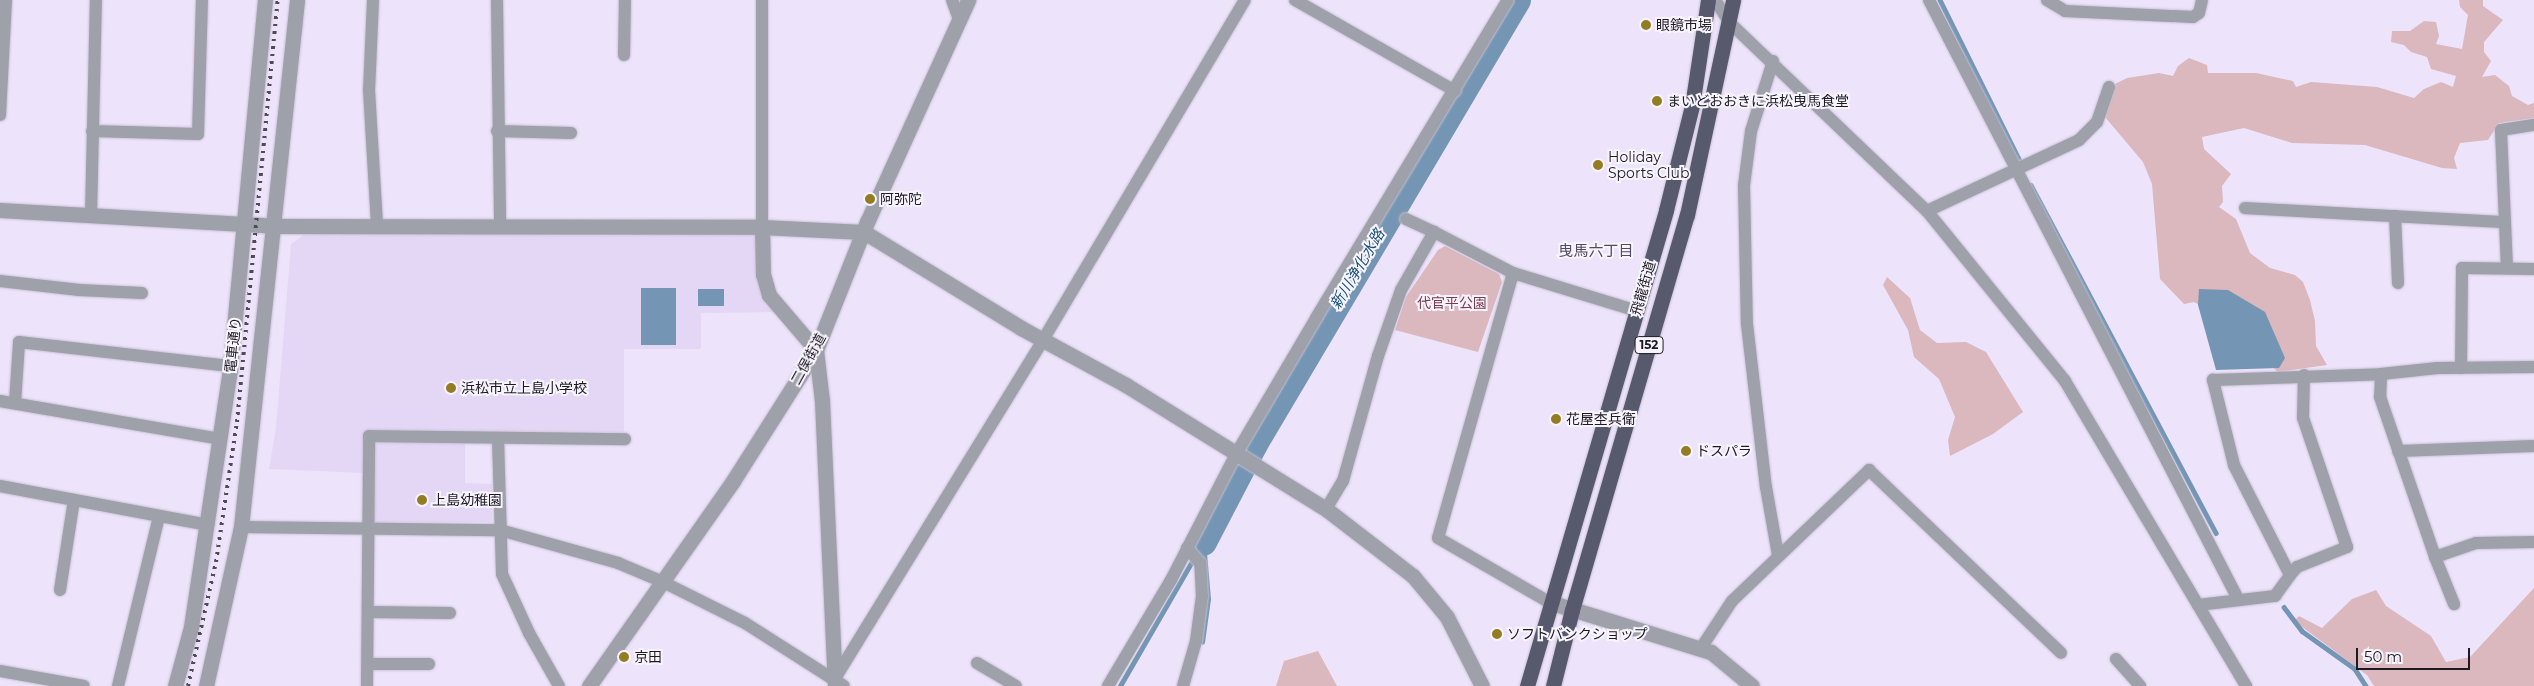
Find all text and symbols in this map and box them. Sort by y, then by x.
place label: 眼鏡市場 [1656,17,1712,33]
marker: 眼鏡市場 [1640,19,1652,31]
place label: まいどおおきに浜松曳馬食堂 [1667,93,1849,109]
marker: まいどおおきに浜松曳馬食堂 [1651,95,1663,107]
place label: Holiday Sports Club [1608,149,1689,182]
marker: Holiday Sports Club [1592,159,1604,171]
place label: 阿弥陀 [880,191,922,207]
marker: 阿弥陀 [864,193,876,205]
water label: 新川浄化水路 [1326,226,1388,312]
district label: 曳馬六丁目 [1559,242,1633,260]
street label: 飛龍街道 [1627,259,1659,317]
park label: 代官平公園 [1417,295,1487,311]
street label: 電車通り [222,316,244,374]
street label: 二俣街道 [787,330,829,388]
road number: 152 [1634,336,1664,354]
place label: 浜松市立上島小学校 [461,380,587,396]
marker: 浜松市立上島小学校 [445,382,457,394]
place label: 花屋杢兵衛 [1566,411,1636,427]
marker: 花屋杢兵衛 [1550,413,1562,425]
place label: ドスパラ [1696,443,1752,459]
marker: ドスパラ [1680,445,1692,457]
place label: 上島幼稚園 [432,492,502,508]
marker: 上島幼稚園 [416,494,428,506]
place label: ソフトバンクショップ [1507,626,1647,642]
marker: ソフトバンクショップ [1491,628,1503,640]
scale bar [2359,638,2473,670]
text: 50 m [2364,647,2402,666]
place label: 京田 [634,649,662,665]
marker: 京田 [618,651,630,663]

